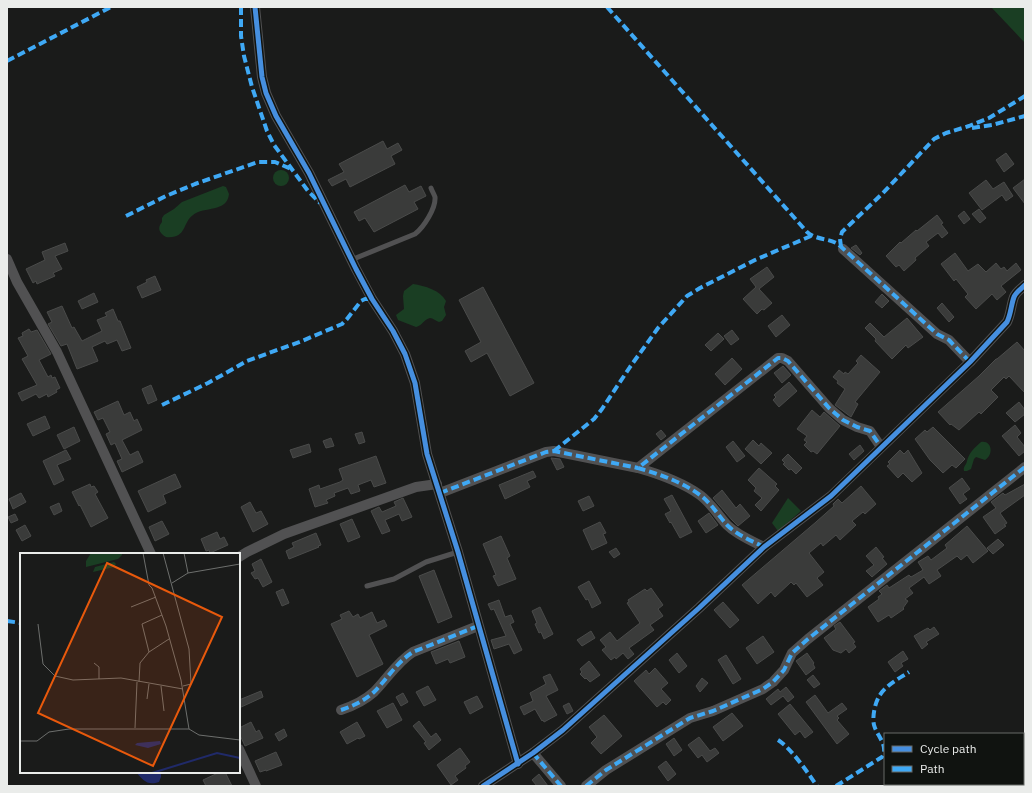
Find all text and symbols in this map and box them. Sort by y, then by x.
inset map [20,553,240,773]
legend [884,733,1024,785]
text: Cycle path [920,741,977,756]
text: Path [920,761,945,776]

